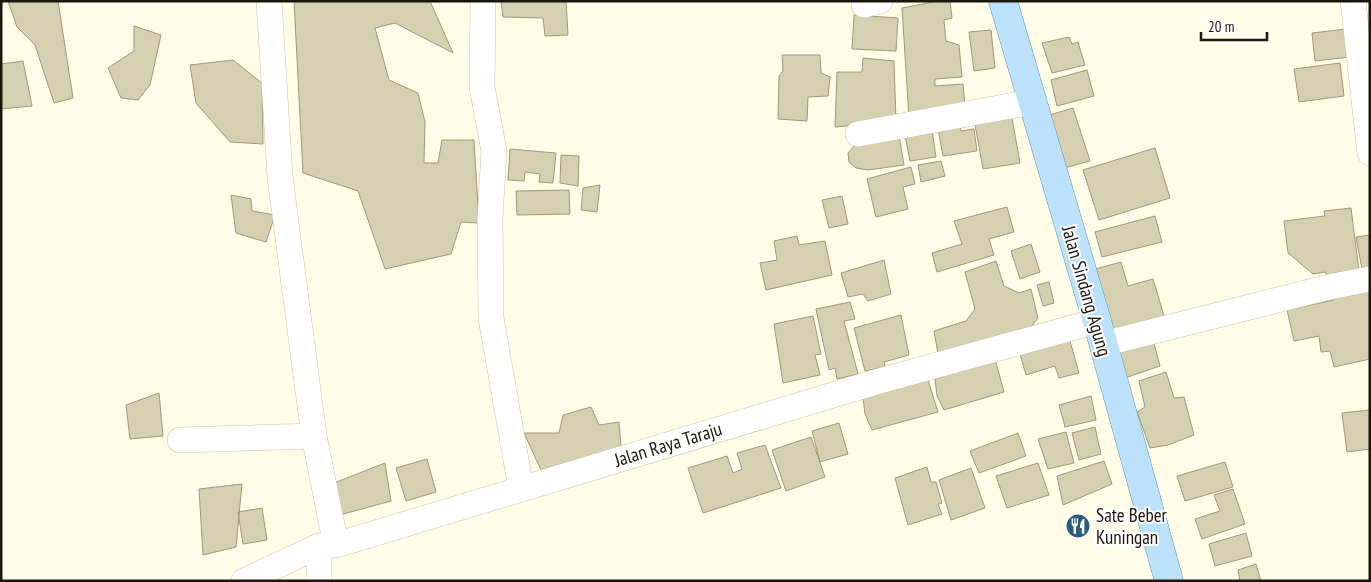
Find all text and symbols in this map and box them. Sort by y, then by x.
scale bar [1201,10,1267,42]
text: 20 m [1208,17,1234,36]
street label: Jalan Sindang Agung [1057,222,1117,359]
street label: Jalan Raya Taraju [610,416,725,472]
place label: Sate Beber Kuningan [1096,503,1168,549]
restaurant icon: Sate Beber Kuningan [1065,513,1091,539]

